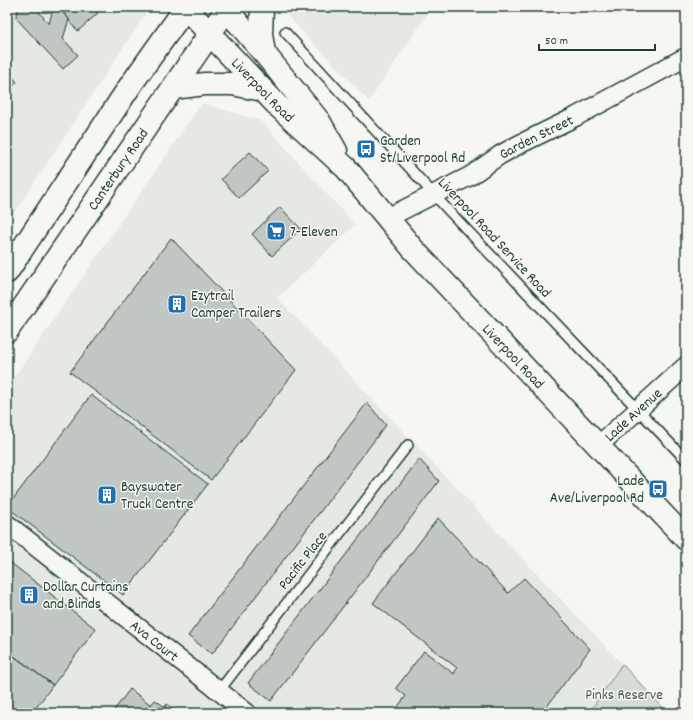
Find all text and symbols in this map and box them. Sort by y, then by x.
scale bar [539,26,655,52]
text: 50 m [545,33,568,50]
street label: Liverpool Road [225,54,298,129]
street label: Garden Street [496,110,578,166]
street label: Canterbury Road [83,125,155,216]
place label: Garden St/Liverpool Rd [380,131,465,170]
bus stop icon: Garden St/Liverpool Rd [355,138,377,160]
street label: Liverpool Road Service Road [432,173,555,304]
supermarket icon: 7-Eleven [265,220,287,242]
place label: 7-Eleven [290,222,338,244]
place label: Ezytrail Camper Trailers [191,286,282,325]
building icon: Ezytrail Camper Trailers [166,293,188,315]
street label: Liverpool Road [476,320,549,395]
street label: Lade Avenue [600,383,668,448]
place label: Lade Ave/Liverpool Rd [550,471,644,510]
place label: Bayswater Truck Centre [121,477,194,516]
bus stop icon: Lade Ave/Liverpool Rd [647,478,669,500]
building icon: Bayswater Truck Centre [96,484,118,506]
street label: Pacific Place [274,527,334,595]
place label: Dollar Curtains and Blinds [43,577,129,616]
building icon: Dollar Curtains and Blinds [18,584,40,606]
street label: Ava Court [124,616,183,668]
park label: Pinks Reserve [585,685,663,707]

